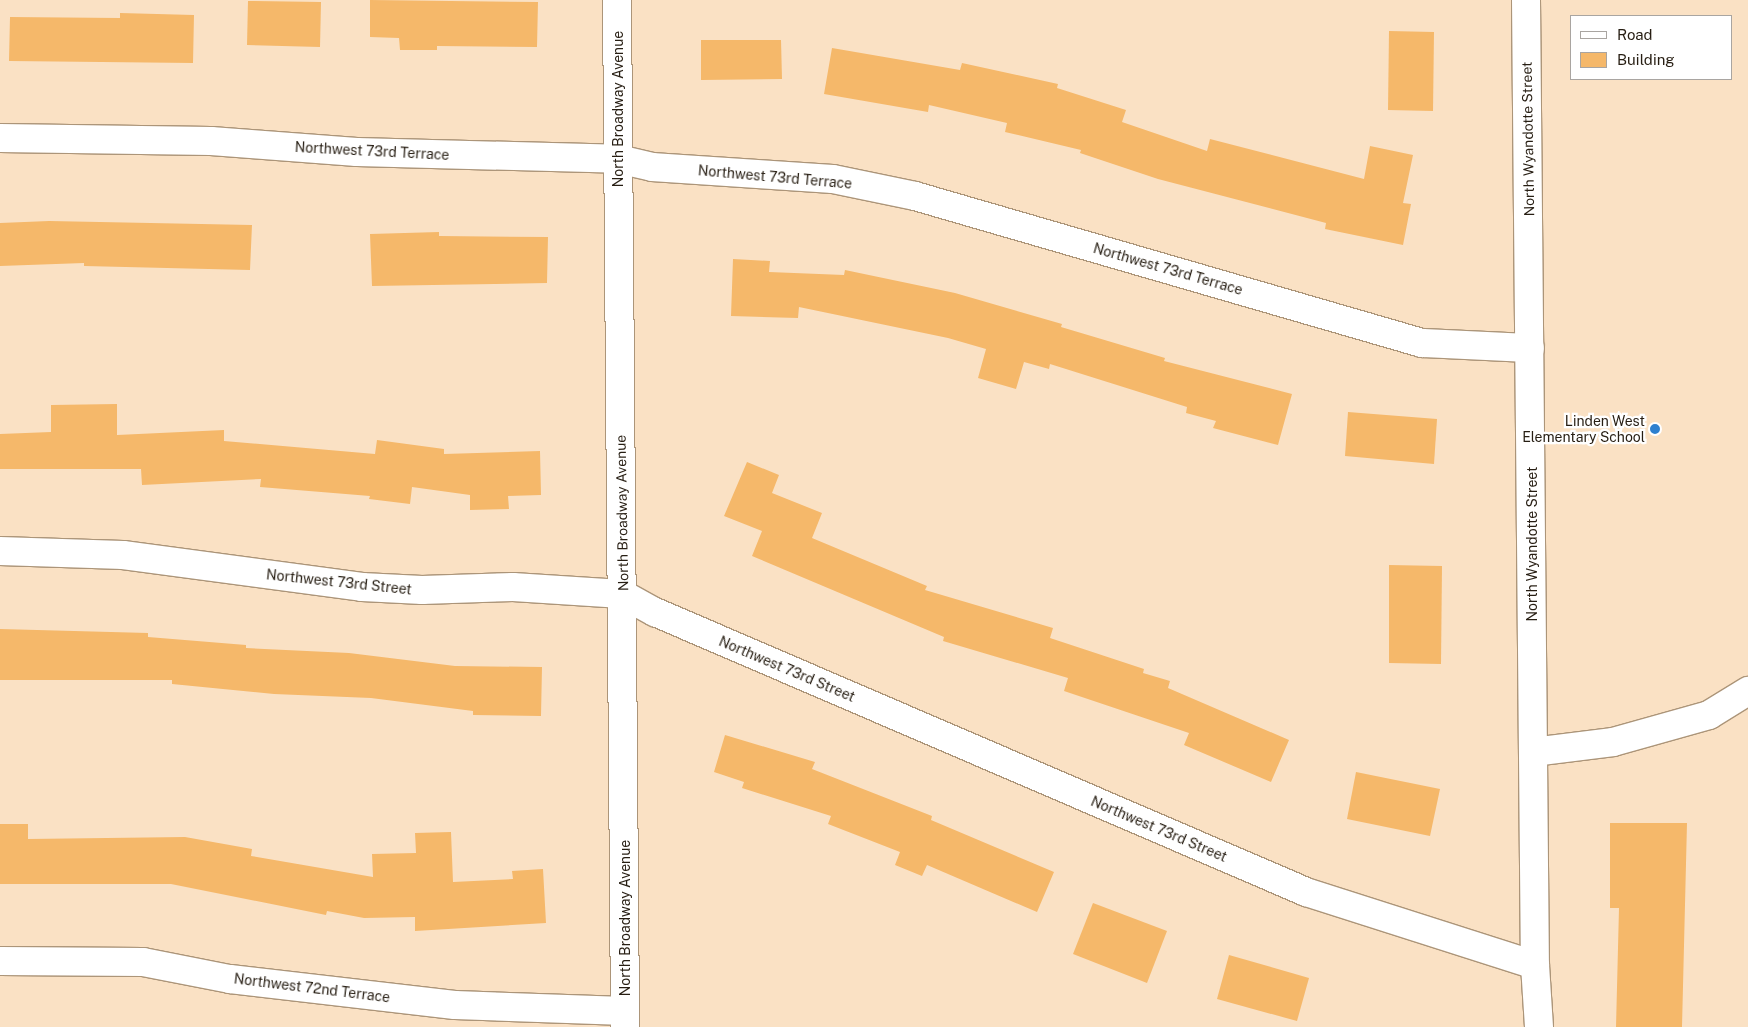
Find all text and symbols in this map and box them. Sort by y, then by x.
legend [1570,15,1733,80]
text: Road [1617,26,1653,43]
street label: North Broadway Avenue [610,31,626,187]
text: Building [1617,51,1675,68]
street label: North Wyandotte Street [1518,61,1538,217]
street label: Northwest 73rd Terrace [294,139,450,163]
street label: Northwest 73rd Terrace [697,162,853,192]
street label: Northwest 73rd Terrace [1091,240,1245,298]
place label: Linden West Elementary School [1522,413,1645,446]
marker: Linden West Elementary School [1649,423,1661,435]
street label: North Broadway Avenue [612,435,632,591]
street label: North Wyandotte Street [1524,466,1540,622]
street label: Northwest 73rd Street [265,566,413,598]
street label: Northwest 73rd Street [716,633,858,705]
street label: Northwest 73rd Street [1088,793,1230,865]
street label: North Broadway Avenue [617,840,633,996]
street label: Northwest 72nd Terrace [233,970,391,1006]

